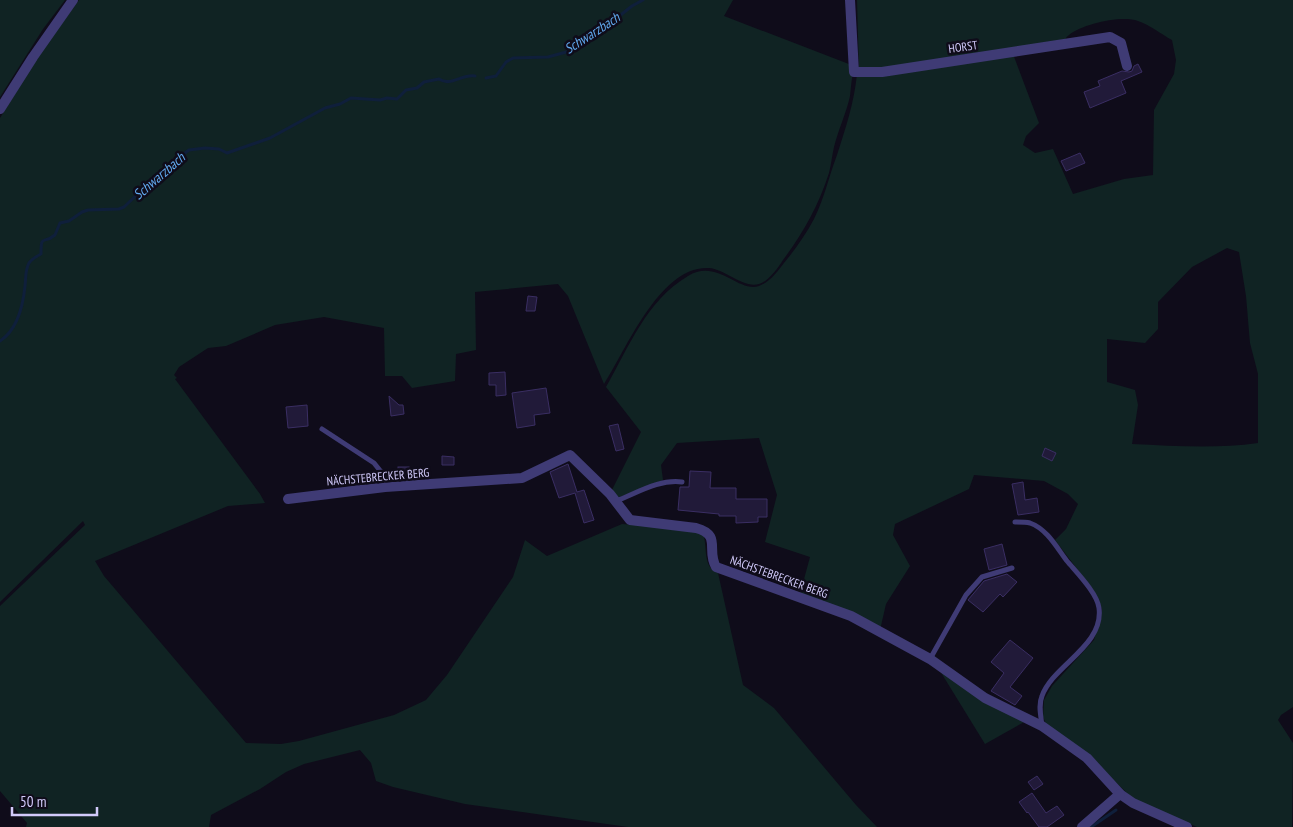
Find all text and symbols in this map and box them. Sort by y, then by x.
water label: Schwarzbach [561,8,624,58]
street label: HORST [947,37,979,56]
water label: Schwarzbach [129,148,189,203]
street label: NÄCHSTEBRECKER BERG [326,465,430,488]
street label: NÄCHSTEBRECKER BERG [728,552,830,601]
scale bar [12,784,98,816]
text: 50 m [20,792,46,811]

